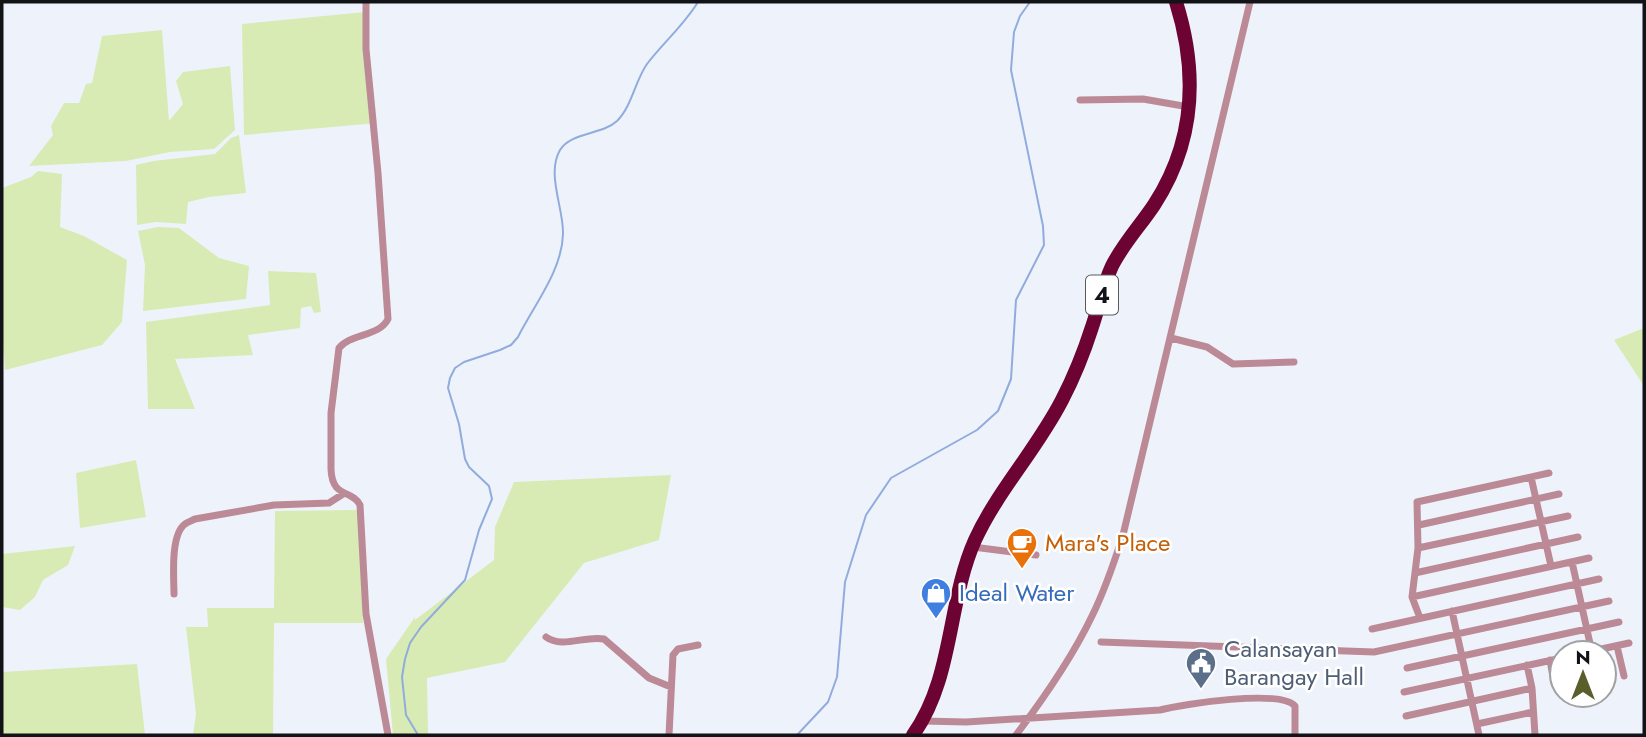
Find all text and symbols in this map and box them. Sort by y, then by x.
road number: 4 [1086,276,1118,314]
place label: Mara's Place [1045,525,1170,560]
cafe icon: Mara's Place [1005,526,1039,570]
place label: Ideal Water [959,575,1075,610]
shop icon: Ideal Water [919,576,953,620]
place label: Calansayan Barangay Hall [1224,631,1364,694]
north arrow [1548,639,1618,709]
text: N [1575,644,1591,671]
public building icon: Calansayan Barangay Hall [1184,646,1218,690]

